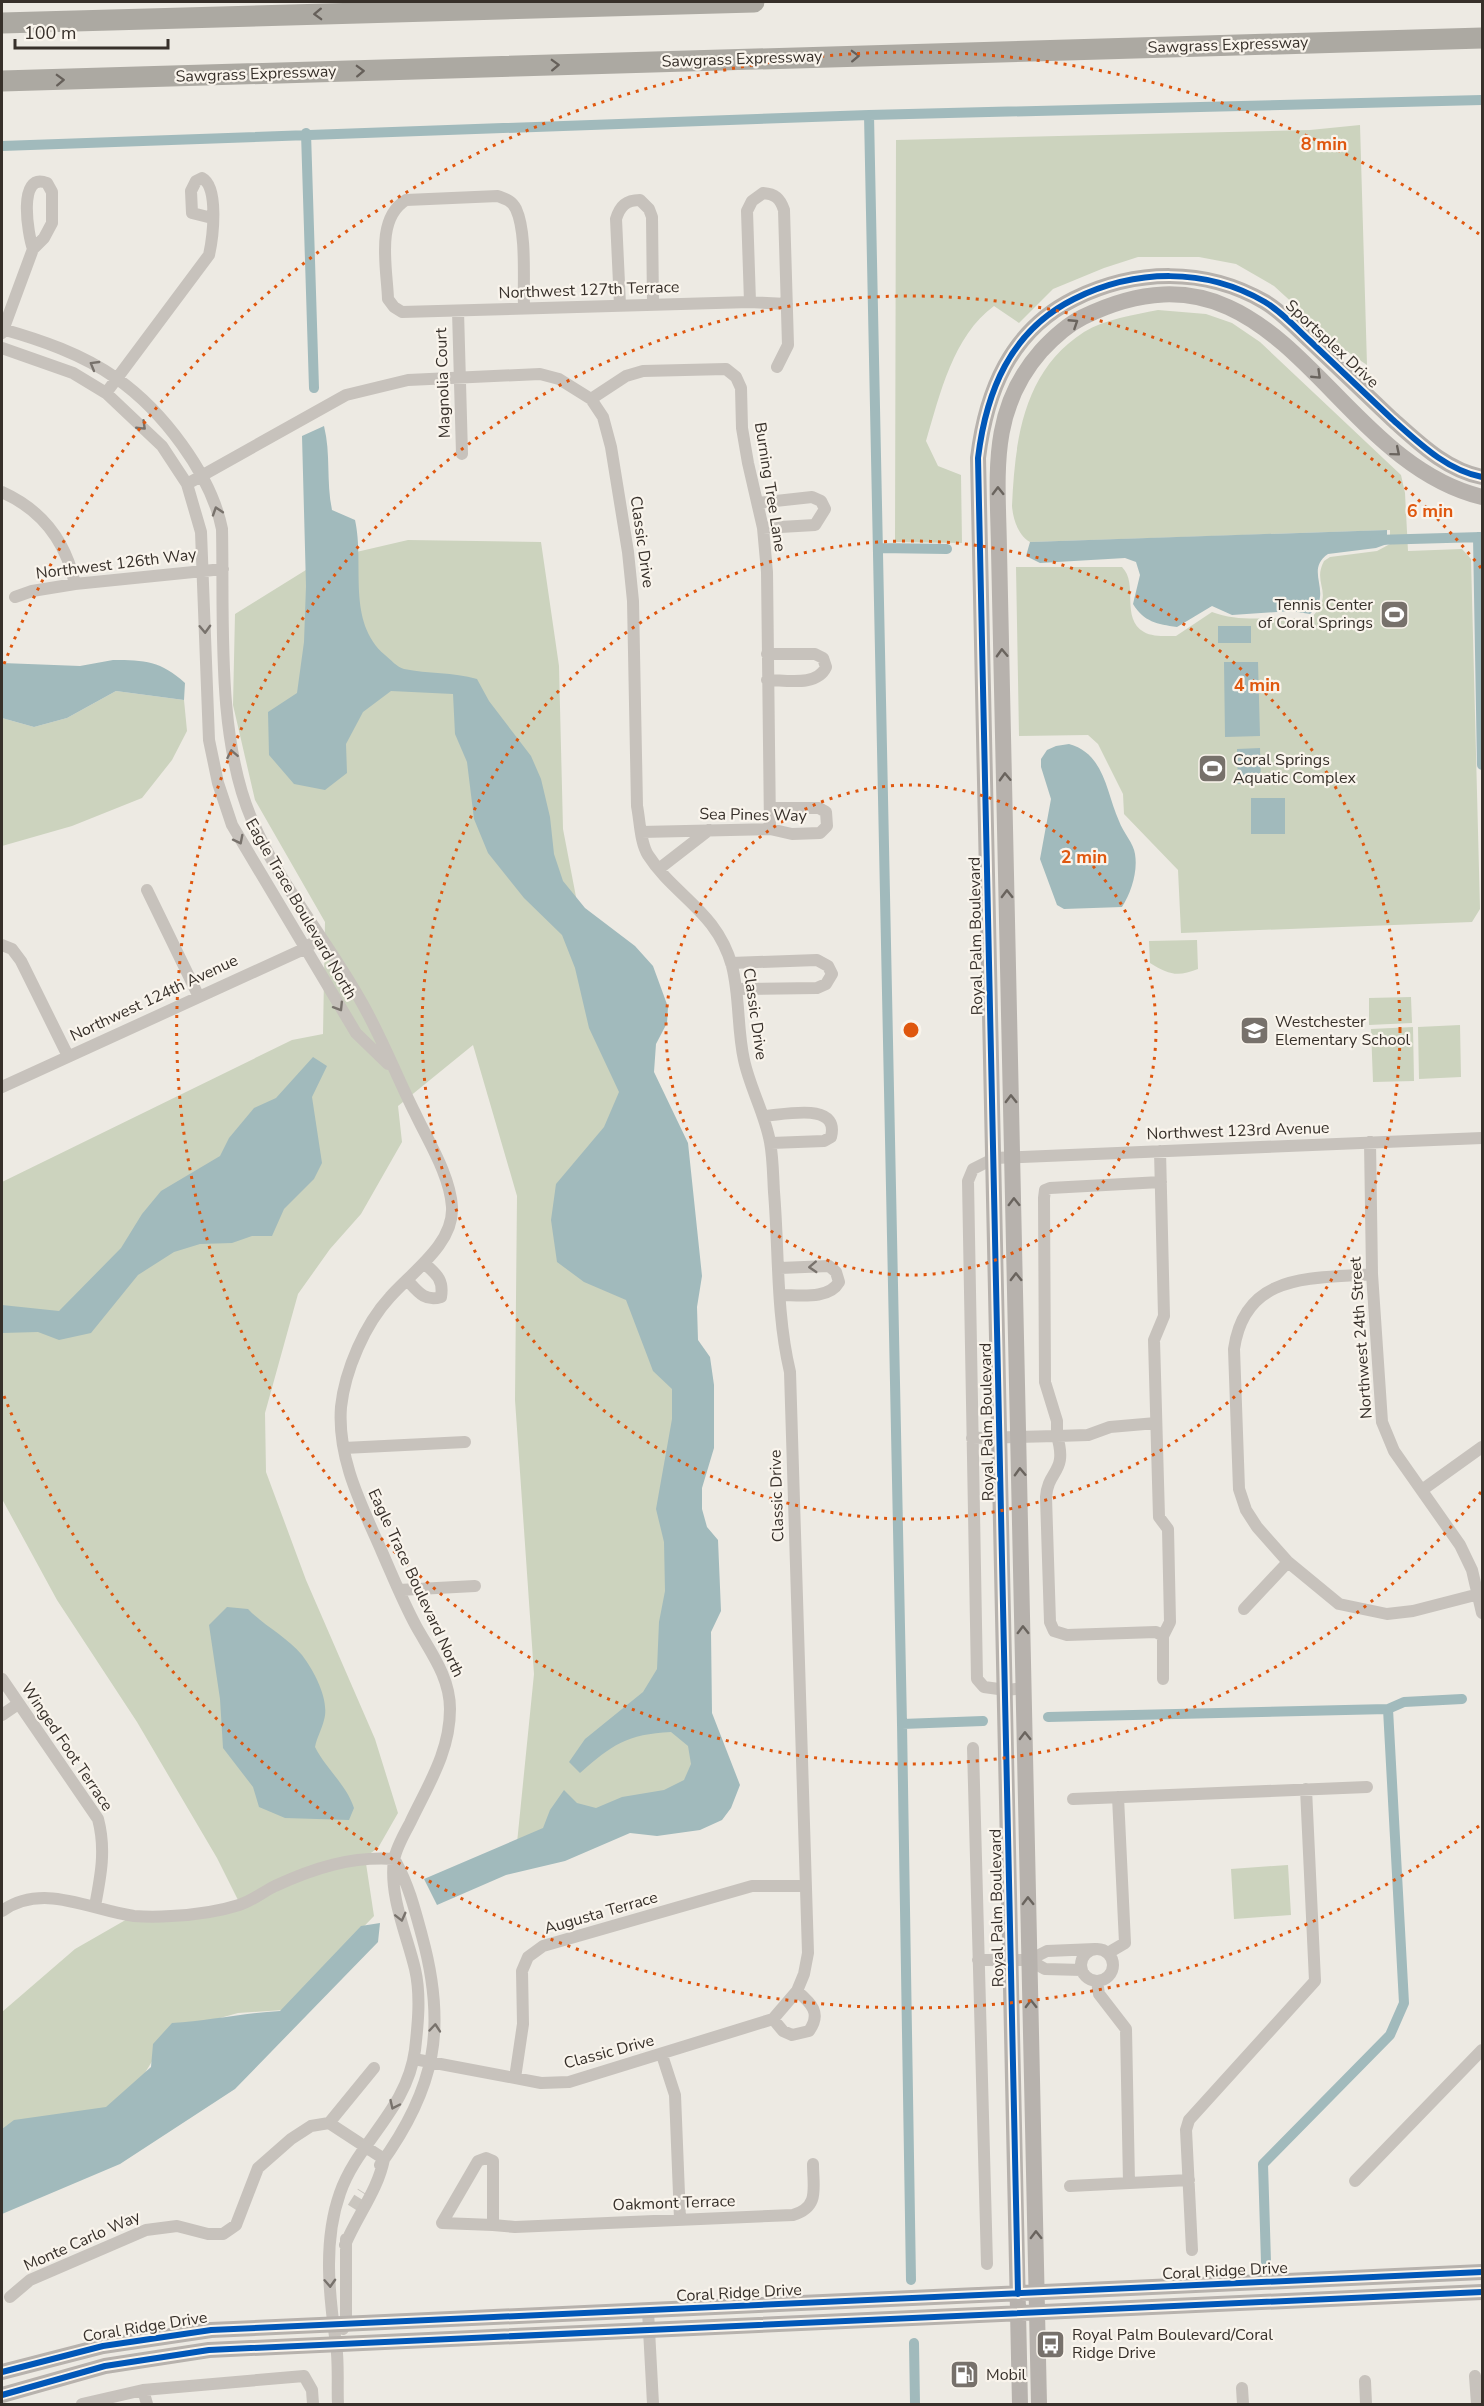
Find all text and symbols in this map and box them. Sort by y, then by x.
one-way arrow [314,8,323,21]
scale bar [15,12,168,50]
text: 100 m [24,21,76,45]
street label: Sawgrass Expressway [1147,31,1310,59]
street label: Sawgrass Expressway [661,45,824,73]
one-way arrow [850,50,859,62]
one-way arrow [550,59,559,71]
street label: Sawgrass Expressway [175,60,338,88]
one-way arrow [355,64,364,77]
one-way arrow [55,73,64,86]
text: 8 min [1301,132,1347,156]
street label: Northwest 127th Terrace [498,276,680,304]
street label: Sportsplex Drive [1280,295,1384,393]
one-way arrow [1068,318,1078,330]
street label: Magnolia Court [430,327,456,439]
one-way arrow [90,361,100,372]
one-way arrow [1309,367,1320,378]
one-way arrow [134,419,145,430]
street label: Burning Tree Lane [749,421,791,553]
one-way arrow [1389,444,1400,455]
one-way arrow [992,487,1004,496]
street label: Classic Drive [625,495,659,589]
text: 6 min [1407,499,1453,523]
one-way arrow [212,506,225,517]
street label: Northwest 126th Way [34,543,198,585]
place label: Tennis Center of Coral Springs [1258,594,1373,634]
sports icon: Tennis Center of Coral Springs [1378,598,1410,630]
one-way arrow [199,624,212,633]
one-way arrow [996,649,1008,658]
text: 4 min [1234,673,1280,697]
place label: Coral Springs Aquatic Complex [1233,749,1356,789]
one-way arrow [226,750,239,760]
sports icon: Coral Springs Aquatic Complex [1196,753,1228,785]
one-way arrow [998,772,1011,781]
street label: Sea Pines Way [699,803,808,827]
street label: Eagle Trace Boulevard North [240,814,362,1004]
one-way arrow [232,833,244,844]
text: 2 min [1061,845,1107,869]
street label: Royal Palm Boulevard [964,856,988,1016]
one-way arrow [1001,889,1014,898]
street label: Northwest 124th Avenue [67,949,241,1047]
street label: Classic Drive [738,967,772,1061]
one-way arrow [332,1001,344,1011]
place label: Westchester Elementary School [1275,1011,1411,1051]
school or university icon: Westchester Elementary School [1238,1015,1270,1047]
centre of rings [901,1020,921,1040]
one-way arrow [1005,1094,1018,1103]
street label: Northwest 123rd Avenue [1146,1117,1330,1145]
one-way arrow [1008,1198,1020,1207]
street label: Northwest 24th Street [1344,1256,1378,1420]
one-way arrow [808,1260,817,1273]
one-way arrow [1009,1273,1022,1282]
street label: Royal Palm Boulevard [975,1342,999,1502]
street label: Classic Drive [764,1449,790,1543]
one-way arrow [1013,1468,1026,1477]
street label: Eagle Trace Boulevard North [363,1485,469,1681]
one-way arrow [1017,1625,1029,1634]
street label: Winged Foot Terrace [16,1679,118,1815]
one-way arrow [1018,1731,1031,1740]
street label: Royal Palm Boulevard [985,1828,1009,1988]
street label: Augusta Terrace [542,1886,660,1940]
one-way arrow [1022,1897,1034,1906]
one-way arrow [394,1911,407,1921]
one-way arrow [1024,2000,1037,2009]
one-way arrow [428,2024,441,2033]
street label: Classic Drive [561,2029,657,2075]
one-way arrow [390,2099,402,2110]
street label: Oakmont Terrace [612,2190,736,2216]
street label: Monte Carlo Way [20,2205,145,2277]
one-way arrow [1029,2230,1042,2239]
street label: Coral Ridge Drive [1162,2257,1288,2285]
one-way arrow [323,2279,336,2288]
street label: Coral Ridge Drive [676,2279,802,2307]
street label: Coral Ridge Drive [81,2306,209,2348]
place label: Royal Palm Boulevard/Coral Ridge Drive [1072,2324,1273,2364]
bus stop icon: Royal Palm Boulevard/Coral Ridge Drive [1035,2328,1067,2360]
fuel station icon: Mobil [949,2359,981,2391]
place label: Mobil [986,2364,1027,2386]

